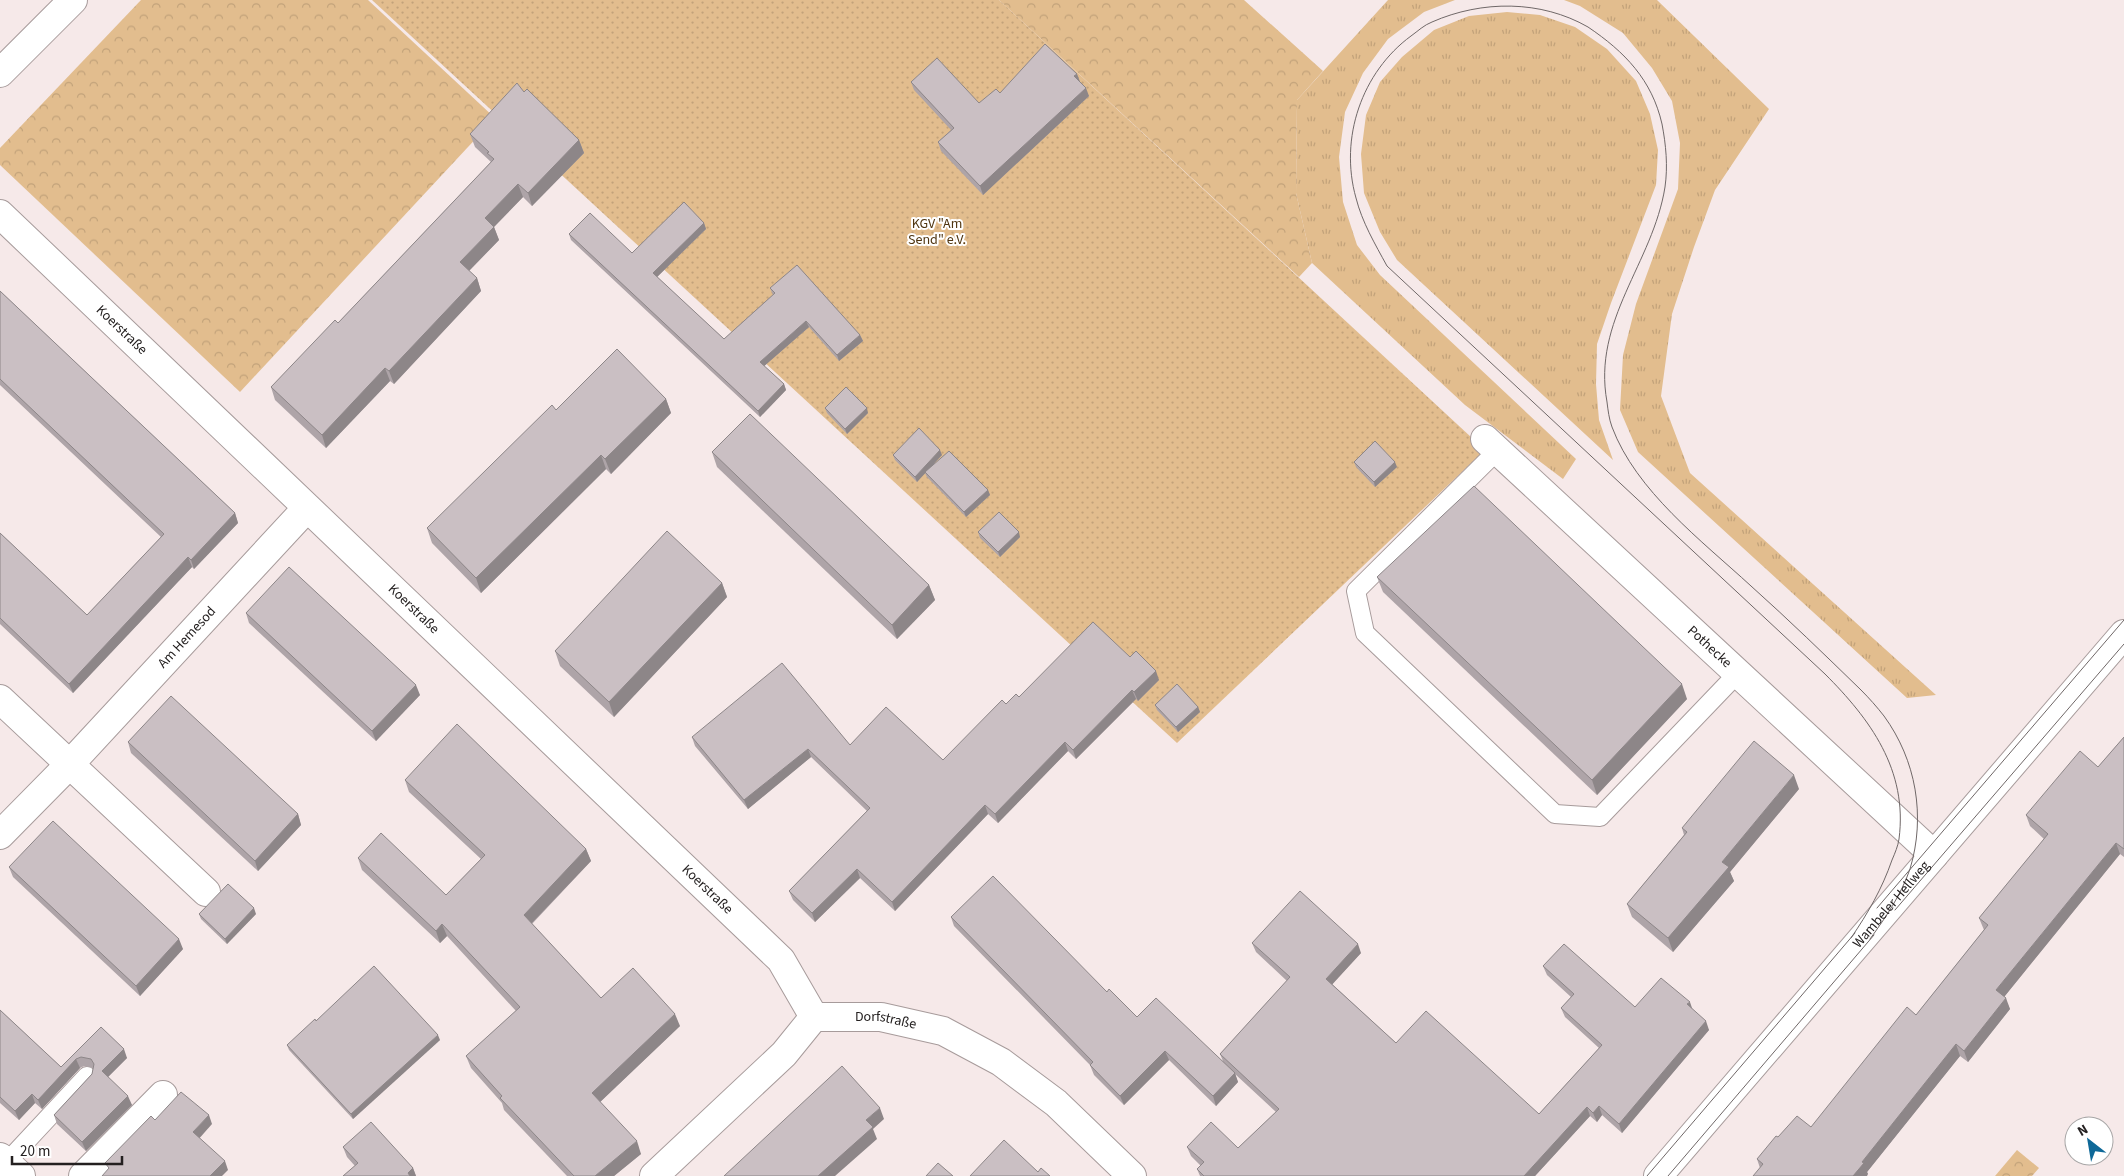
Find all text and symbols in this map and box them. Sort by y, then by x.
park label: KGV "Am Send" e.V. [908,214,966,250]
street label: Koerstraße [91,301,152,360]
street label: Koerstraße [383,580,444,639]
street label: Am Hemesod [153,602,221,673]
street label: Pothecke [1683,621,1736,673]
street label: Wambeler Hellweg [1848,857,1935,953]
street label: Koerstraße [677,860,737,919]
street label: Dorfstraße [855,1007,918,1035]
north arrow [2064,1116,2114,1166]
text: N [2074,1120,2092,1142]
scale bar [12,1134,122,1166]
text: 20 m [20,1141,50,1162]

